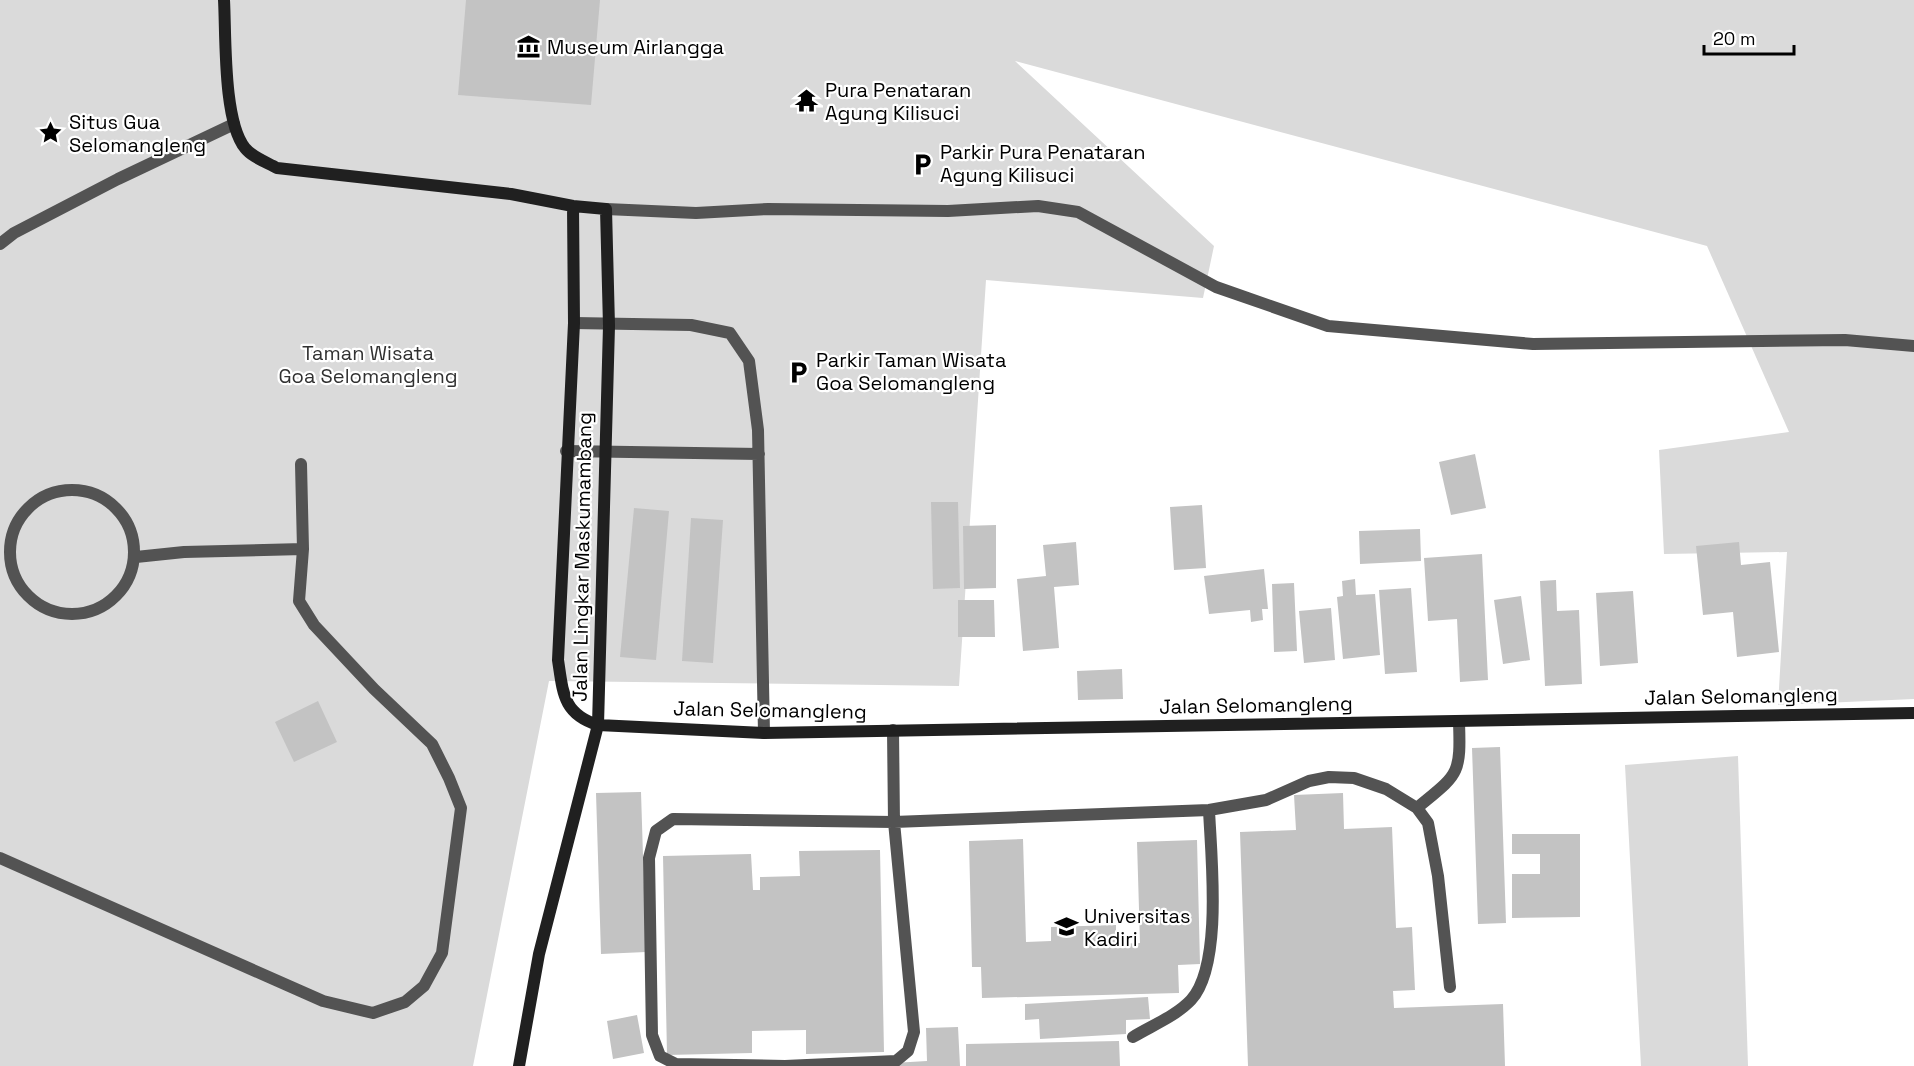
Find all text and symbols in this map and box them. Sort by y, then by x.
scale bar [1704,18,1794,56]
text: 20 m [1713,27,1756,50]
museum icon: Museum Airlangga [516,34,542,60]
place label: Museum Airlangga [547,34,724,60]
place label: Pura Penataran Agung Kilisuci [825,77,971,126]
temple icon: Pura Penataran Agung Kilisuci [794,88,820,114]
place label: Situs Gua Selomangleng [69,109,206,158]
place icon: Situs Gua Selomangleng [38,120,64,146]
place label: Parkir Pura Penataran Agung Kilisuci [940,139,1146,188]
parking icon: Parkir Pura Penataran Agung Kilisuci [909,151,935,177]
park label: Taman Wisata Goa Selomangleng [278,340,458,389]
place label: Parkir Taman Wisata Goa Selomangleng [816,347,1007,396]
parking icon: Parkir Taman Wisata Goa Selomangleng [785,359,811,385]
street label: Jalan Lingkar Maskumambang [566,412,598,702]
street label: Jalan Selomangleng [1644,681,1838,711]
street label: Jalan Selomangleng [1159,690,1353,720]
street label: Jalan Selomangleng [673,695,867,725]
place label: Universitas Kadiri [1084,903,1191,952]
school or university icon: Universitas Kadiri [1053,914,1079,940]

